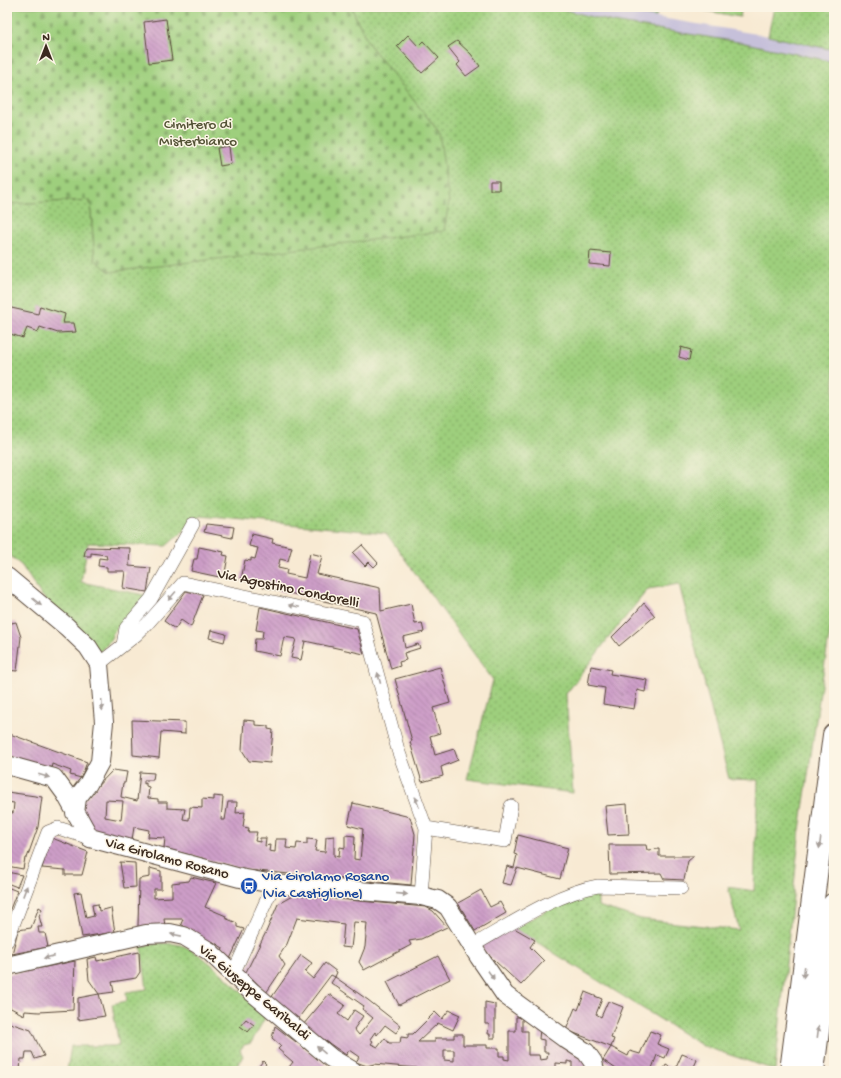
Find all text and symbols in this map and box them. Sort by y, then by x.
north arrow [26,26,66,66]
text: N [42,32,50,44]
park label: Cimitero di Misterbianco [159,116,237,151]
street label: Via Agostino Condorelli [214,565,361,613]
one-way arrow [167,591,177,601]
one-way arrow [31,598,42,607]
one-way arrow [288,603,300,609]
one-way arrow [375,672,381,684]
one-way arrow [99,699,106,711]
one-way arrow [39,773,51,779]
one-way arrow [413,796,419,808]
street label: Via Girolamo Rosano [102,834,231,884]
one-way arrow [817,837,823,849]
place label: Via Girolamo Rosano (Via Castiglione) [261,868,390,903]
bus stop icon: Via Girolamo Rosano (Via Castiglione) [239,876,259,896]
one-way arrow [23,885,29,897]
one-way arrow [395,891,408,898]
one-way arrow [170,931,183,937]
street label: Via Giuseppe Garibaldi [194,940,314,1045]
one-way arrow [43,954,55,960]
one-way arrow [801,966,807,978]
one-way arrow [487,970,495,980]
one-way arrow [814,1026,821,1038]
one-way arrow [316,1045,326,1054]

